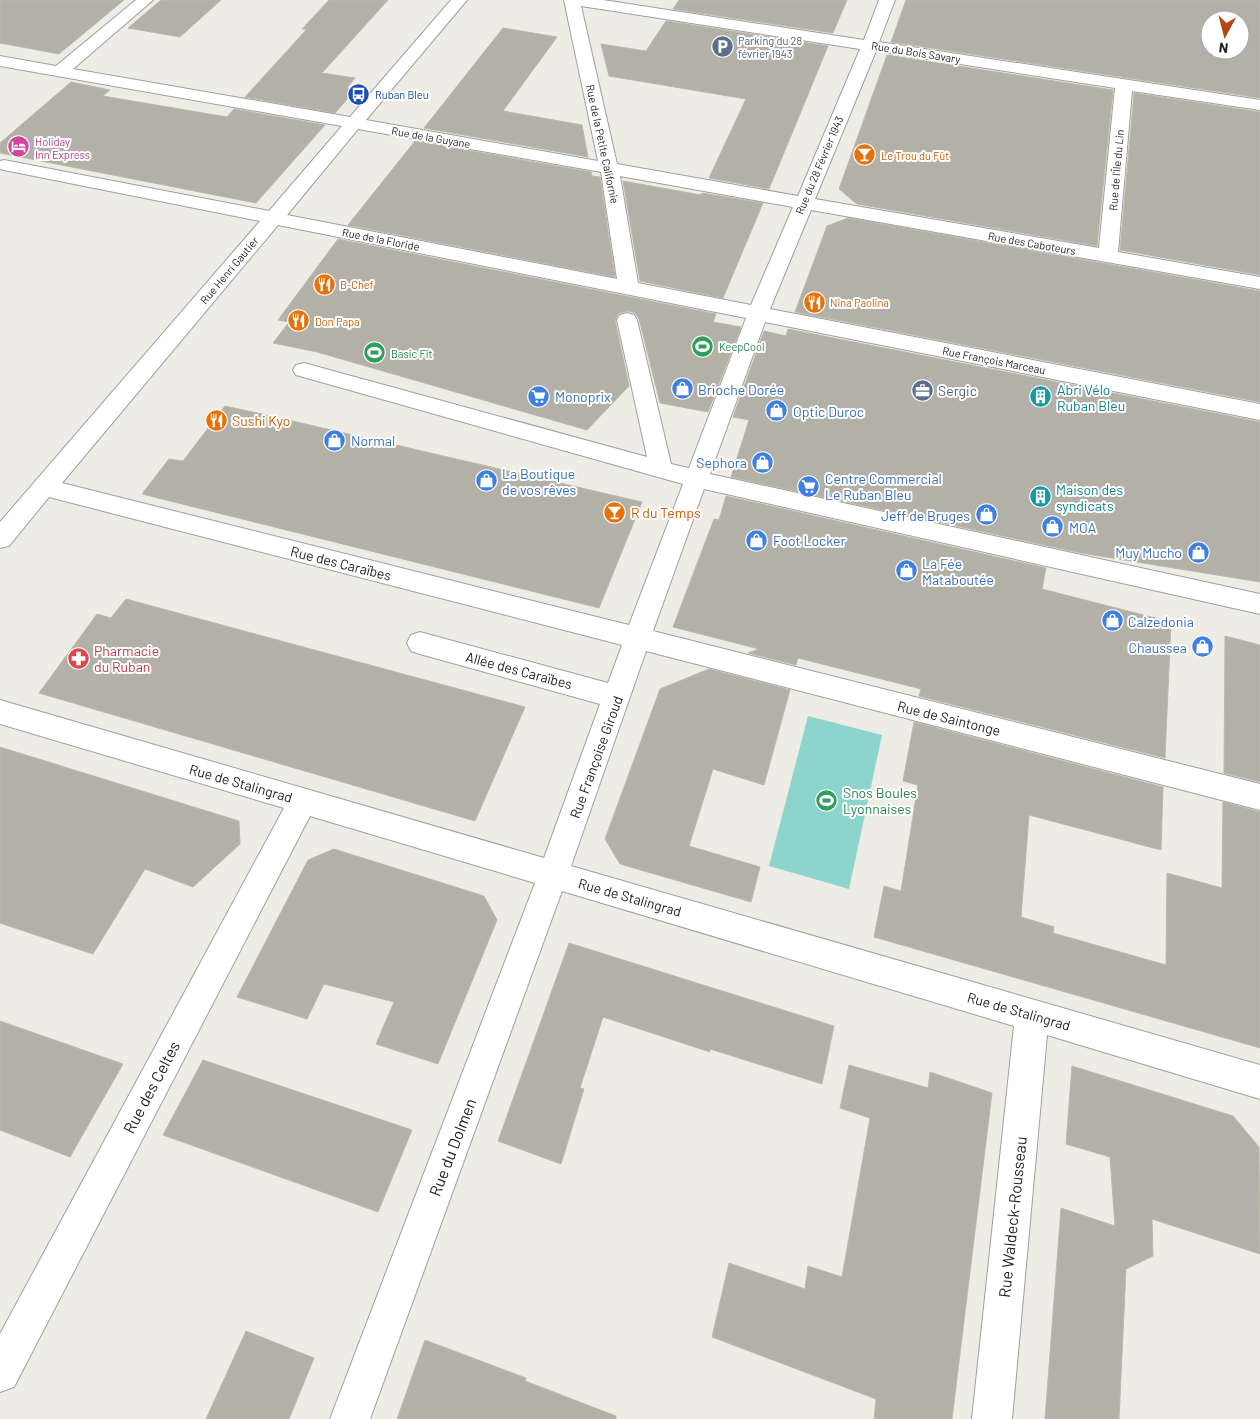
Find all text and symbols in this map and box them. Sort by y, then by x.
north arrow [1200,10,1250,60]
parking icon: Parking du 28 février 1943 [710,34,734,58]
place label: Parking du 28 février 1943 [738,34,802,60]
street label: Rue du Bois Savary [871,39,961,65]
text: N [1218,39,1229,57]
bus stop icon: Ruban Bleu [347,82,371,106]
street label: Rue de la Petite Californie [584,83,622,205]
place label: Ruban Bleu [375,88,429,101]
street label: Rue du 28 Février 1943 [792,114,846,216]
street label: Rue de la Guyane [390,124,472,150]
street label: Rue de l'Île du Lin [1106,129,1126,211]
hotel icon: Holiday Inn Express [7,135,31,159]
place label: Holiday Inn Express [35,135,90,161]
bar icon: Le Trou du Fût [853,143,877,167]
place label: Le Trou du Fût [881,149,949,162]
street label: Rue de la Floride [341,225,421,253]
street label: Rue des Caboteurs [987,229,1077,257]
street label: Rue Henri Gautier [197,234,261,306]
restaurant icon: B-Chef [312,272,336,296]
place label: B-Chef [340,278,374,291]
restaurant icon: Nina Paolina [802,290,826,314]
place label: Nina Paolina [830,296,889,309]
restaurant icon: Don Papa [287,309,311,333]
place label: Don Papa [315,315,360,328]
sports icon: KeepCool [691,334,715,358]
place label: KeepCool [719,340,765,353]
sports icon: Basic Fit [363,341,387,365]
street label: Rue François Marceau [941,344,1047,376]
place label: Basic Fit [391,347,433,360]
shop icon: Brioche Dorée [670,377,694,401]
office icon: Sergic [910,378,934,402]
place label: Brioche Dorée [698,381,784,398]
place label: Abri Vélo Ruban Bleu [1057,381,1125,414]
place label: Sergic [938,382,977,399]
supermarket icon: Monoprix [527,384,551,408]
building icon: Abri Vélo Ruban Bleu [1029,385,1053,409]
place label: Monoprix [555,388,611,405]
shop icon: Optic Duroc [765,399,789,423]
place label: Optic Duroc [793,403,864,420]
restaurant icon: Sushi Kyo [204,408,228,432]
place label: Sushi Kyo [232,412,290,429]
shop icon: Normal [323,428,347,452]
place label: Normal [351,432,395,449]
shop icon: Sephora [751,450,775,474]
place label: Sephora [696,454,747,471]
place label: La Boutique de vos rêves [502,465,577,498]
shop icon: La Boutique de vos rêves [474,469,498,493]
place label: Centre Commercial Le Ruban Bleu [825,470,942,503]
supermarket icon: Centre Commercial Le Ruban Bleu [797,474,821,498]
place label: Maison des syndicats [1056,481,1123,514]
building icon: Maison des syndicats [1028,485,1052,509]
bar icon: R du Temps [603,500,627,524]
shop icon: Jeff de Bruges [974,503,998,527]
place label: R du Temps [631,504,701,521]
place label: Jeff de Bruges [881,507,970,524]
shop icon: MOA [1041,515,1065,539]
place label: MOA [1069,519,1097,536]
shop icon: Foot Locker [745,528,769,552]
place label: Foot Locker [773,532,846,549]
shop icon: Muy Mucho [1186,540,1210,564]
street label: Rue des Caraïbes [289,542,393,584]
place label: Muy Mucho [1115,544,1182,561]
place label: La Fée Mataboutée [922,555,994,588]
shop icon: La Fée Mataboutée [894,559,918,583]
shop icon: Calzedonia [1100,609,1124,633]
place label: Calzedonia [1128,613,1194,630]
shop icon: Chaussea [1191,635,1215,659]
place label: Chaussea [1128,639,1187,656]
place label: Pharmacie du Ruban [94,642,159,675]
pharmacy icon: Pharmacie du Ruban [66,646,90,670]
street label: Allée des Caraïbes [464,648,574,692]
street label: Rue Françoise Giroud [566,693,626,821]
street label: Rue de Saintonge [896,697,1002,739]
street label: Rue de Stalingrad [188,760,294,806]
place label: Snos Boules Lyonnaises [843,784,917,817]
sports icon: Snos Boules Lyonnaises [815,788,839,812]
street label: Rue de Stalingrad [577,874,683,920]
street label: Rue de Stalingrad [966,988,1072,1034]
street label: Rue des Celtes [119,1038,183,1136]
street label: Rue du Dolmen [425,1095,479,1199]
street label: Rue Waldeck-Rousseau [994,1135,1030,1299]

